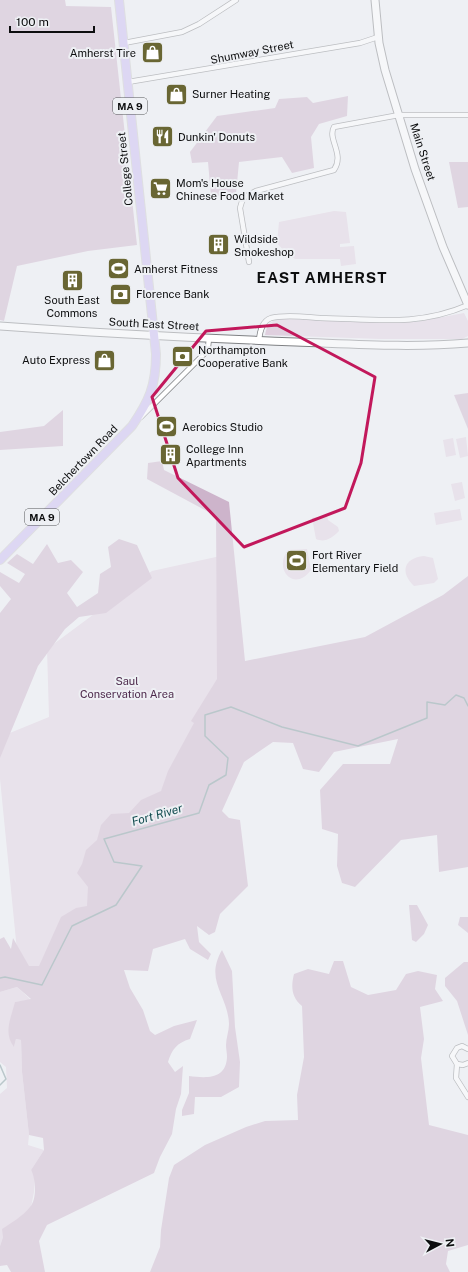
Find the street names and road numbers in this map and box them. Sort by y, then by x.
street label: Shumway Street [209,38,295,66]
road number: MA 9 [113,98,147,114]
street label: Main Street [408,122,438,182]
street label: College Street [115,132,135,206]
street label: South East Street [108,316,200,332]
street label: Belchertown Road [46,422,120,498]
road number: MA 9 [25,509,59,525]

